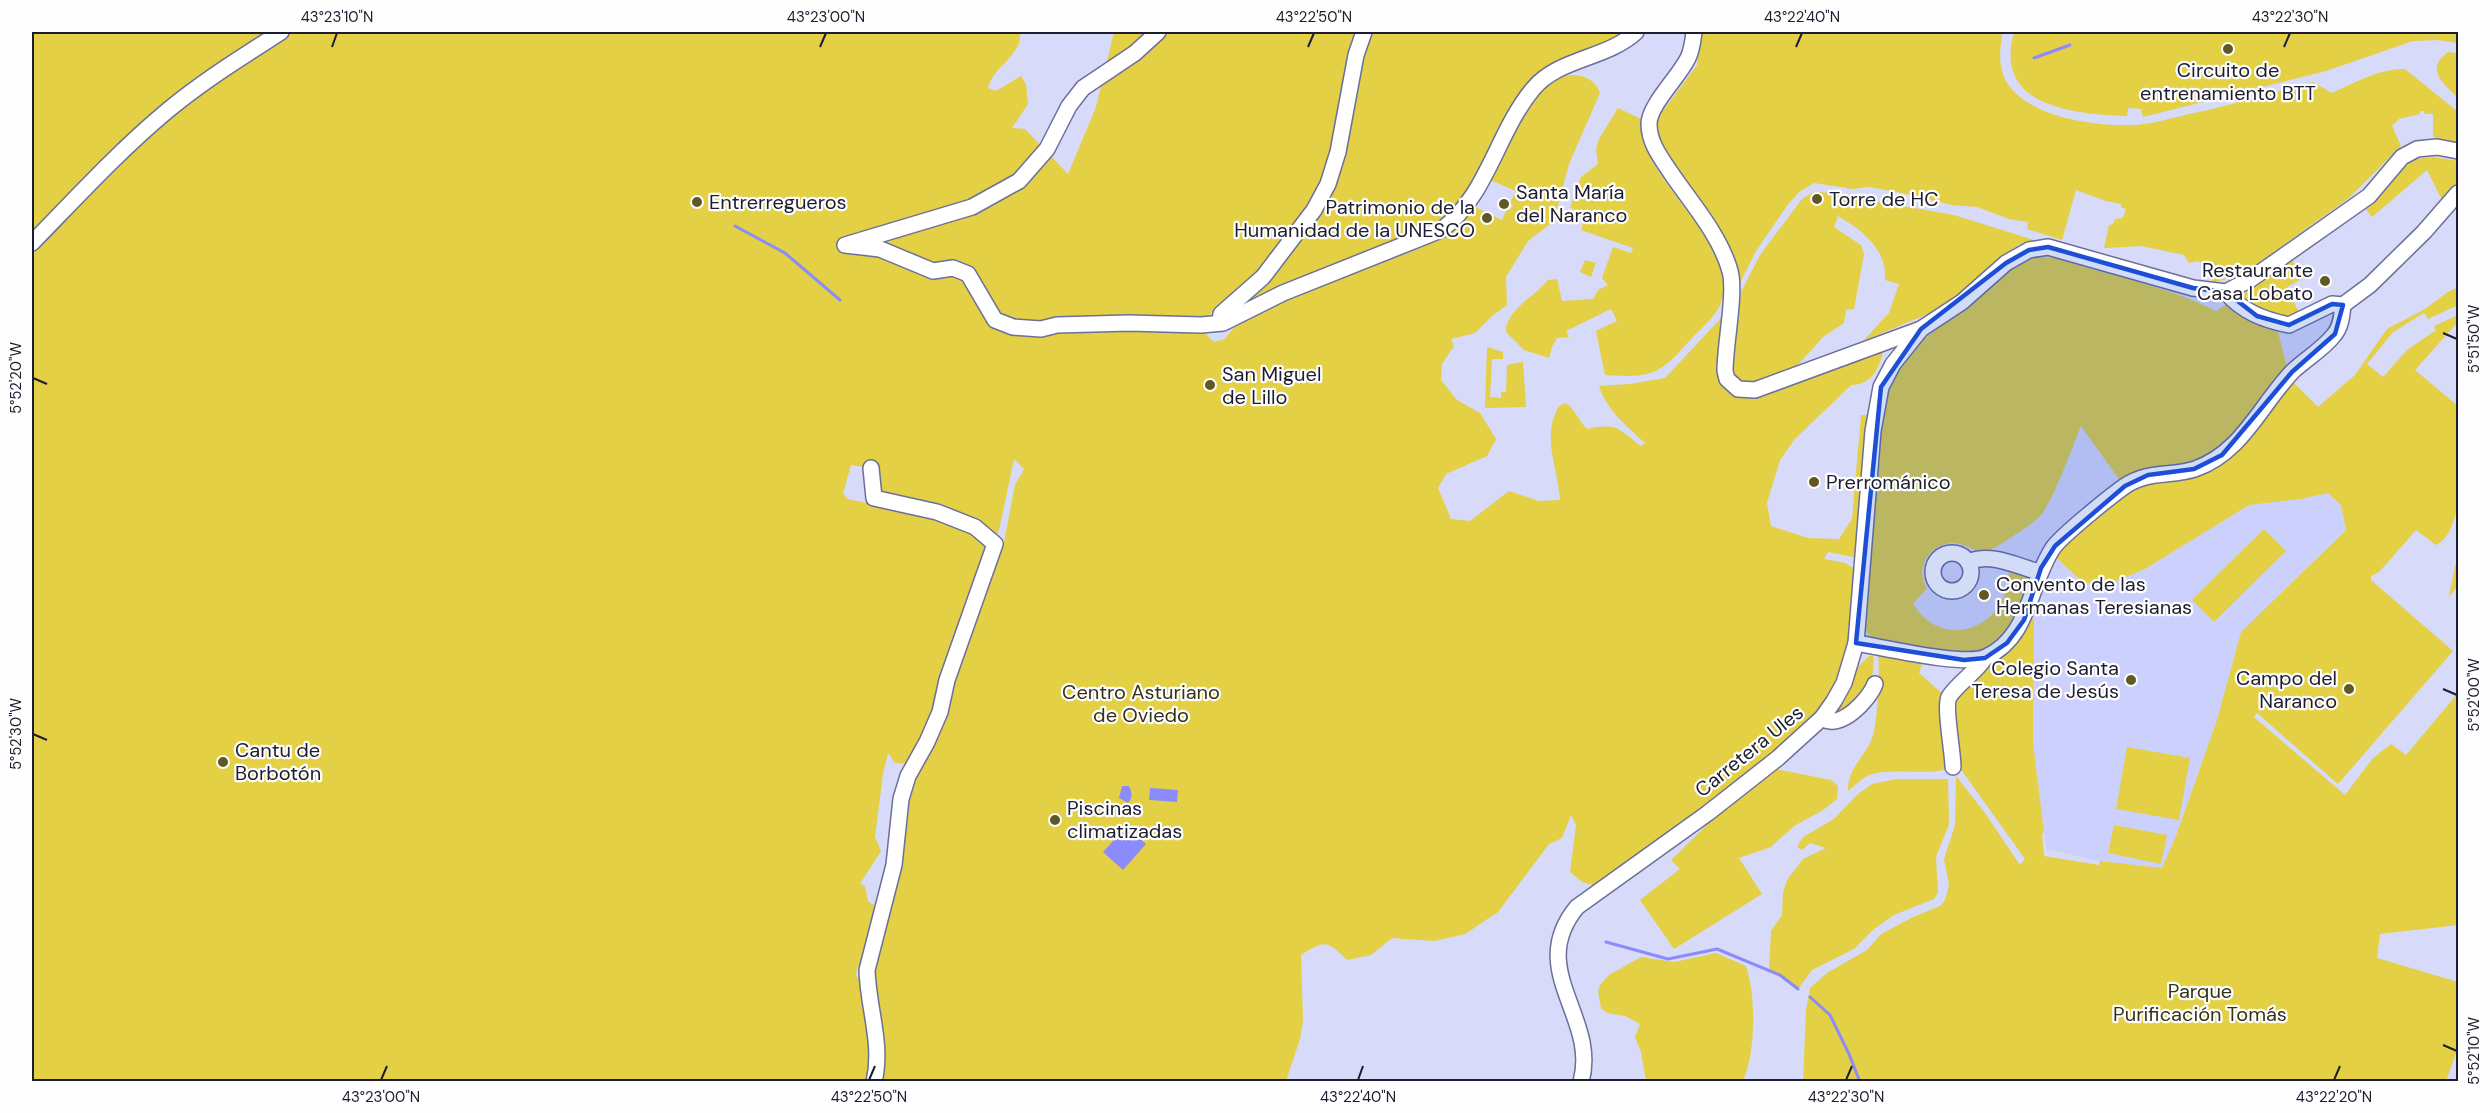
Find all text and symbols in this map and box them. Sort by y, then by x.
text: 43°23'10"N [301,7,373,27]
text: 43°23'00"N [787,7,865,27]
text: 43°22'50"N [1276,7,1352,27]
text: 43°22'40"N [1764,7,1840,27]
text: 43°22'30"N [2252,7,2328,27]
marker: Circuito de entrenamiento BTT [2221,42,2235,56]
place label: Circuito de entrenamiento BTT [2140,57,2316,106]
place label: Santa María del Naranco [1516,179,1627,228]
place label: Torre de HC [1829,186,1939,212]
place label: Entrerregueros [709,189,847,215]
marker: Torre de HC [1810,192,1824,206]
place label: Patrimonio de la Humanidad de la UNESCO [1234,194,1475,243]
marker: Entrerregueros [690,195,704,209]
marker: Santa María del Naranco [1497,197,1511,211]
marker: Patrimonio de la Humanidad de la UNESCO [1480,211,1494,225]
place label: Restaurante Casa Lobato [2197,257,2313,306]
marker: Restaurante Casa Lobato [2318,274,2332,288]
text: 5°51'50"W [2464,304,2484,373]
text: 5°52'20"W [6,342,26,414]
place label: San Miguel de Lillo [1222,361,1321,410]
marker: San Miguel de Lillo [1203,378,1217,392]
place label: Prerrománico [1826,469,1951,495]
marker: Prerrománico [1807,475,1821,489]
place label: Convento de las Hermanas Teresianas [1996,571,2192,620]
marker: Convento de las Hermanas Teresianas [1977,588,1991,602]
place label: Colegio Santa Teresa de Jesús [1971,655,2119,704]
text: 5°52'00"W [2464,658,2484,732]
place label: Campo del Naranco [2236,665,2337,714]
marker: Colegio Santa Teresa de Jesús [2124,673,2138,687]
park label: Centro Asturiano de Oviedo [1062,679,1220,728]
marker: Campo del Naranco [2342,682,2356,696]
text: 5°52'30"W [6,697,26,770]
street label: Carretera Ules [1689,699,1809,803]
place label: Cantu de Borbotón [235,737,321,786]
marker: Cantu de Borbotón [216,755,230,769]
place label: Piscinas climatizadas [1067,795,1182,844]
marker: Piscinas climatizadas [1048,813,1062,827]
park label: Parque Purificación Tomás [2113,978,2287,1027]
text: 5°52'10"W [2464,1017,2484,1085]
text: 43°23'00"N [342,1087,420,1107]
text: 43°22'50"N [831,1087,907,1107]
text: 43°22'40"N [1320,1087,1396,1107]
text: 43°22'30"N [1808,1087,1884,1107]
text: 43°22'20"N [2296,1087,2372,1107]

